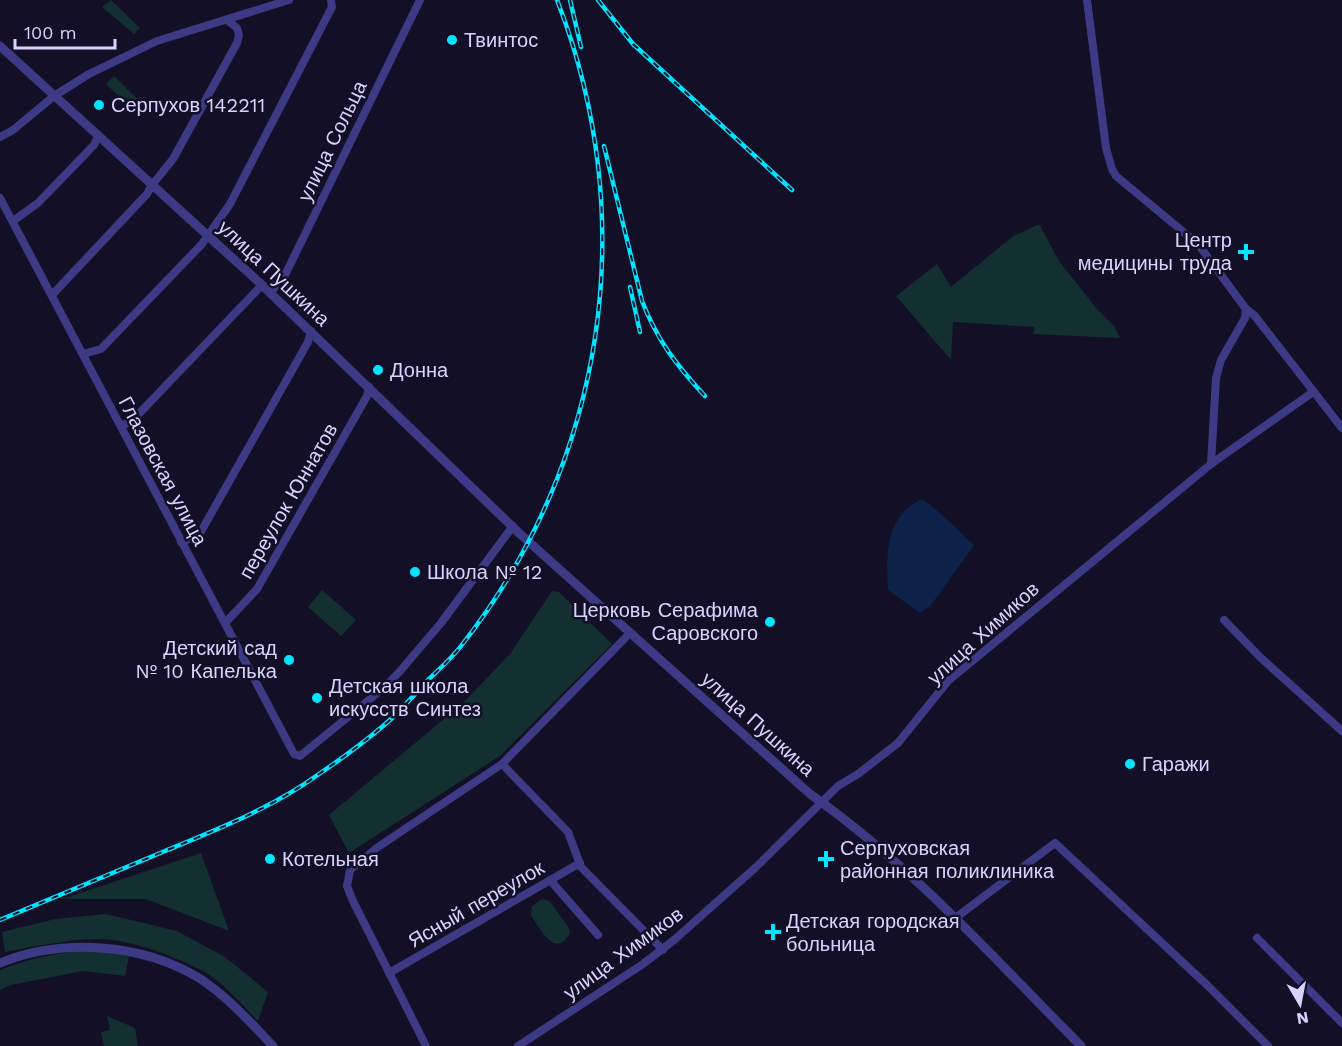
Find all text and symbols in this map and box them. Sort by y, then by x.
scale bar [15,12,116,50]
text: 100 m [24,22,77,43]
place label: Твинтос [464,28,538,52]
marker: Твинтос [445,33,459,47]
street label: улица Сольца [292,76,372,205]
place label: Серпухов 142211 [111,93,265,117]
marker: Серпухов 142211 [92,98,106,112]
street label: улица Пушкина [213,215,336,332]
place label: Центр медицины труда [1078,228,1233,275]
marker: Центр медицины труда [1237,243,1255,261]
place label: Донна [390,358,449,382]
marker: Донна [371,363,385,377]
street label: Глазовская улица [114,392,213,551]
street label: переулок Юннатов [234,419,342,583]
place label: Школа № 12 [427,560,542,584]
marker: Школа № 12 [408,565,422,579]
street label: улица Химиков [922,577,1044,689]
place label: Церковь Серафима Саровского [573,598,759,645]
marker: Церковь Серафима Саровского [763,615,777,629]
place label: Детский сад № 10 Капелька [135,636,278,683]
marker: Детский сад № 10 Капелька [282,653,296,667]
street label: улица Пушкина [696,667,820,782]
place label: Детская школа искусств Синтез [329,674,481,721]
marker: Детская школа искусств Синтез [310,691,324,705]
place label: Гаражи [1142,752,1210,776]
marker: Гаражи [1123,757,1137,771]
place label: Серпуховская районная поликлиника [840,836,1055,883]
place label: Котельная [282,847,379,871]
marker: Серпуховская районная поликлиника [817,850,835,868]
marker: Котельная [263,852,277,866]
street label: Ясный переулок [404,855,549,953]
street label: улица Химиков [559,902,687,1004]
place label: Детская городская больница [786,909,960,956]
marker: Детская городская больница [764,923,782,941]
north arrow [1270,974,1330,1034]
text: N [1295,1008,1310,1029]

